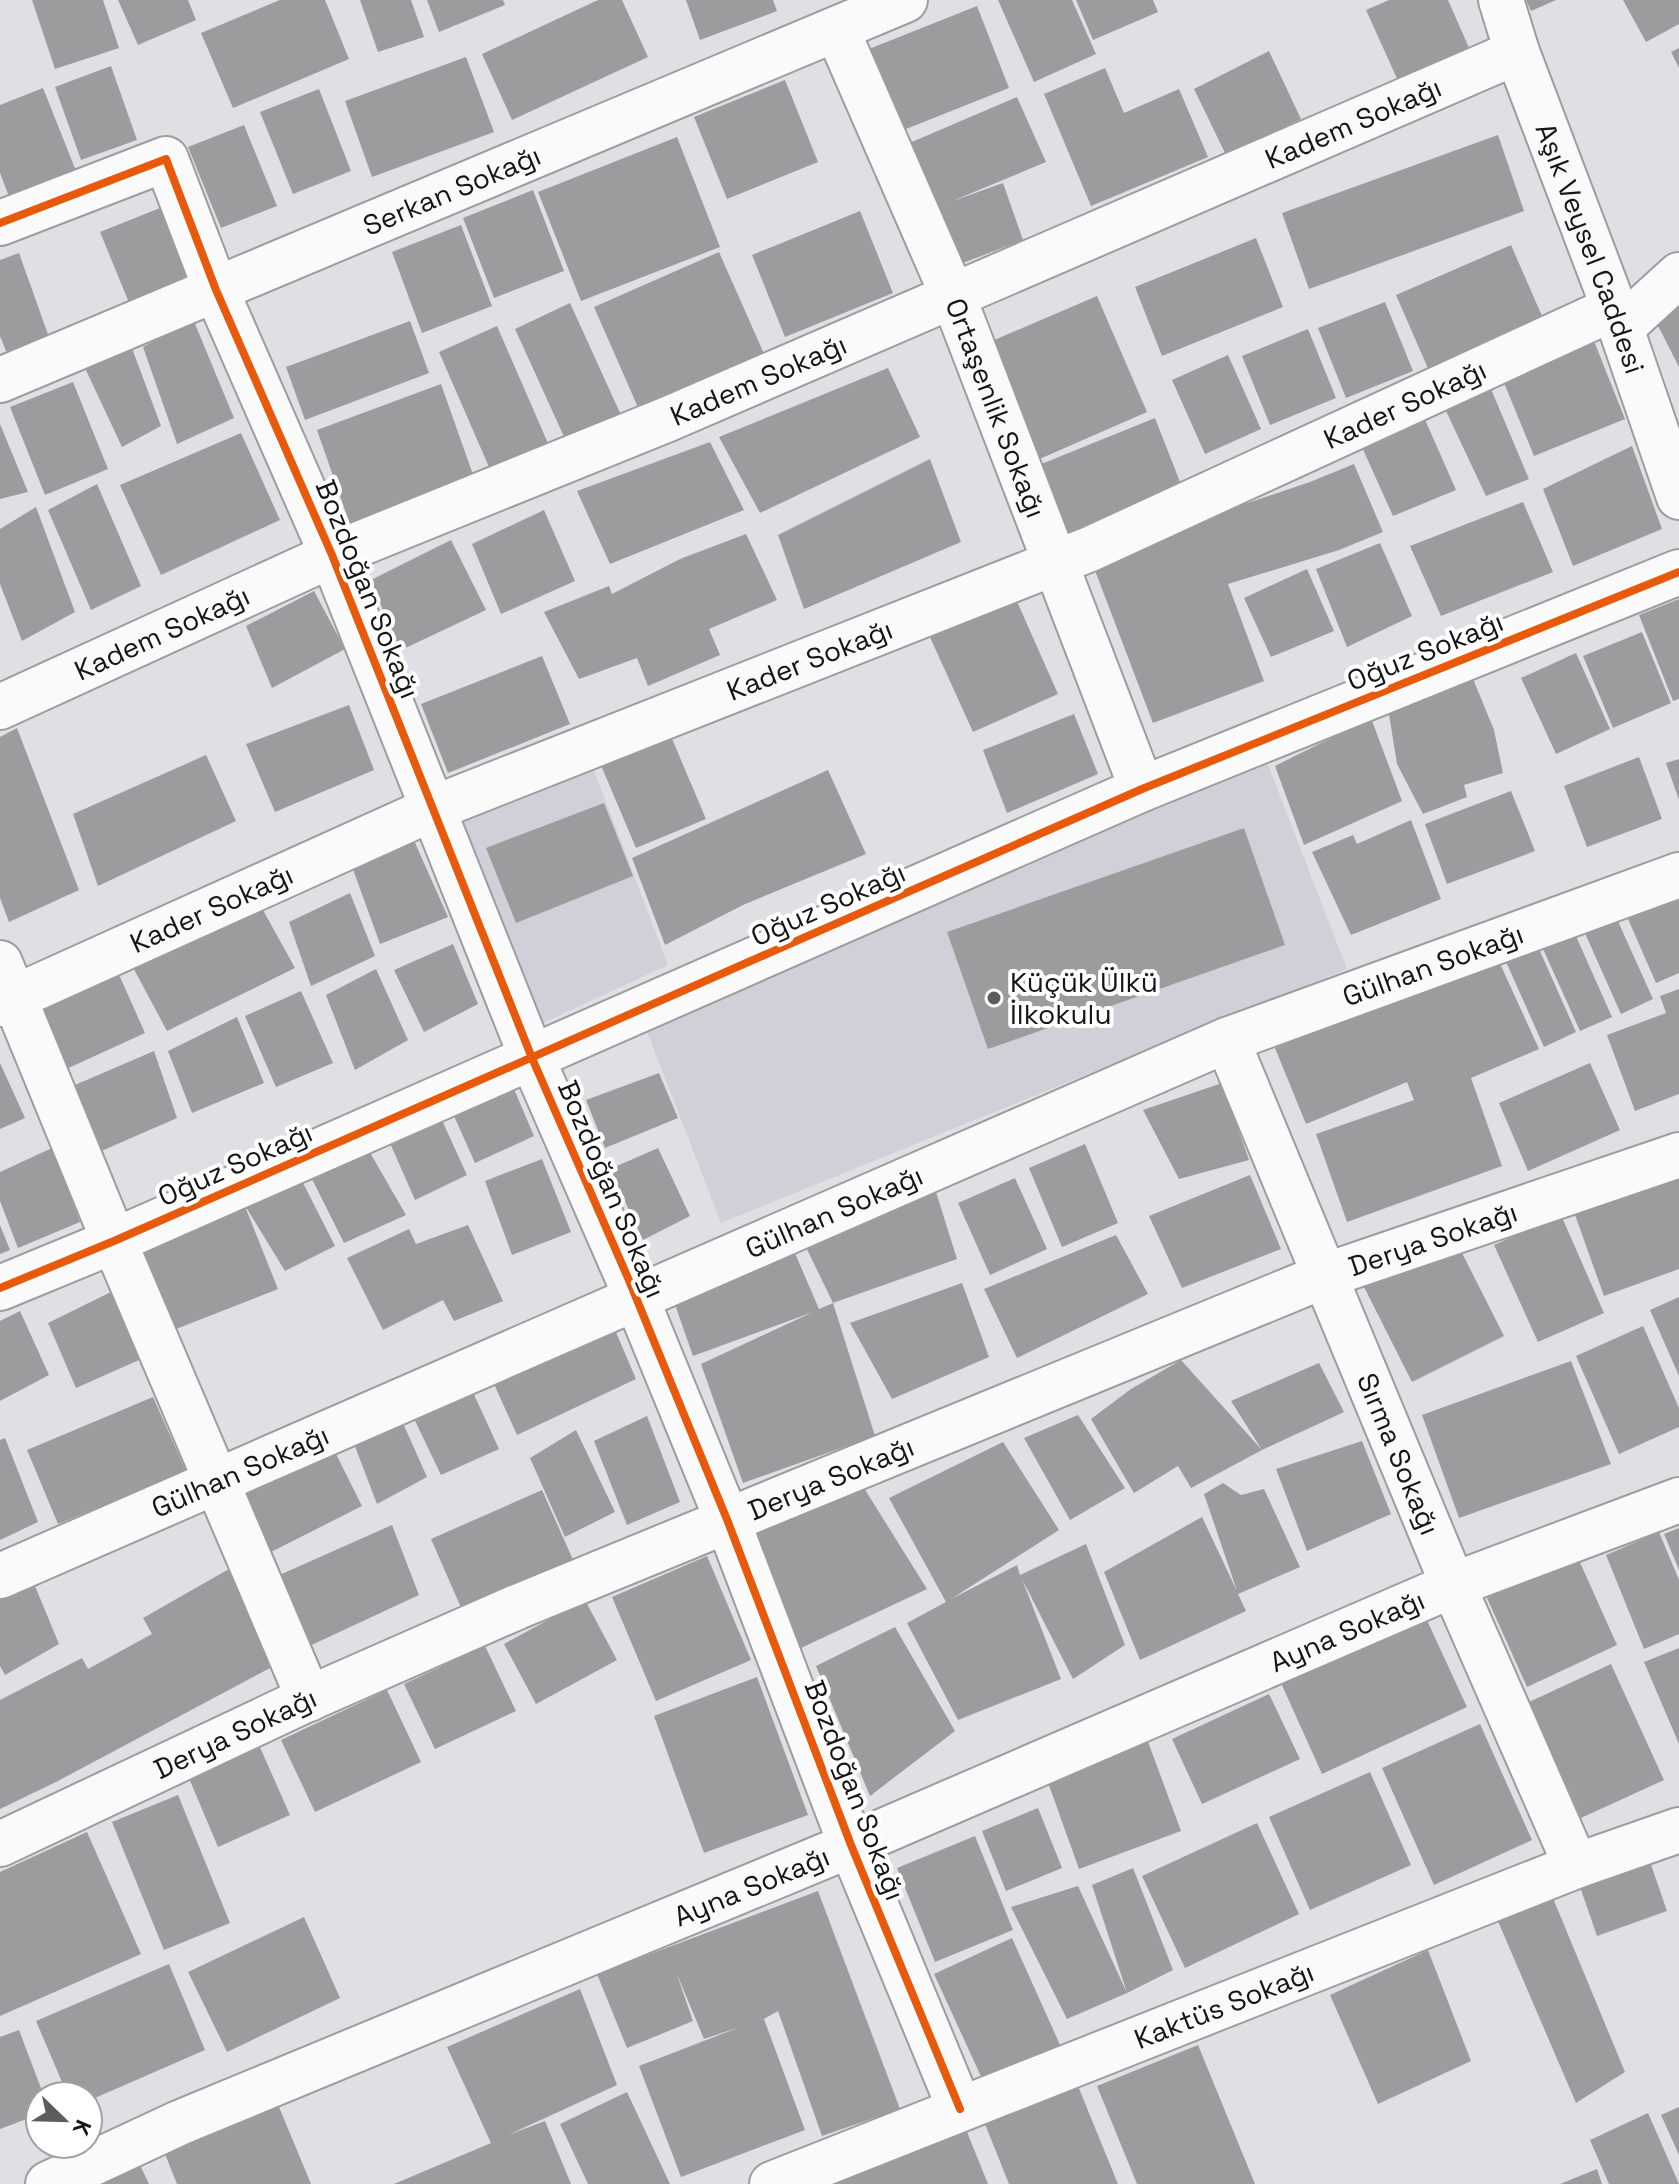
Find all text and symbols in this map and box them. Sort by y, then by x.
street label: Kadem Sokağı [1259,69,1447,177]
street label: Aşık Veysel Caddesi [1528,118,1653,378]
street label: Serkan Sokağı [358,137,546,244]
street label: Ortaşenlik Sokağı [937,293,1054,523]
street label: Kadem Sokağı [665,326,852,434]
street label: Kader Sokağı [1318,351,1492,457]
street label: Bozdoğan Sokağı [308,474,428,704]
street label: Kadem Sokağı [69,577,255,689]
street label: Oğuz Sokağı [1342,603,1508,699]
street label: Kader Sokağı [722,611,898,709]
street label: Oğuz Sokağı [745,854,911,954]
street label: Kader Sokağı [124,856,299,961]
street label: Gülhan Sokağı [1337,915,1528,1014]
place label: Küçük Ülkü İlkokulu [1010,964,1158,1032]
marker: Küçük Ülkü İlkokulu [985,989,1003,1007]
street label: Bozdoğan Sokağı [550,1075,674,1303]
street label: Oğuz Sokağı [152,1114,318,1214]
street label: Gülhan Sokağı [740,1157,928,1266]
street label: Derya Sokağı [1344,1193,1522,1284]
street label: Sırma Sokağı [1349,1368,1448,1540]
street label: Gülhan Sokağı [146,1417,334,1526]
street label: Derya Sokağı [743,1428,919,1528]
street label: Ayna Sokağı [1264,1582,1430,1680]
street label: Bozdoğan Sokağı [796,1675,914,1905]
street label: Derya Sokağı [148,1679,322,1787]
street label: Ayna Sokağı [668,1838,835,1934]
street label: Kaktüs Sokağı [1129,1954,1319,2057]
north arrow [24,2080,104,2160]
text: K [67,2116,98,2140]

